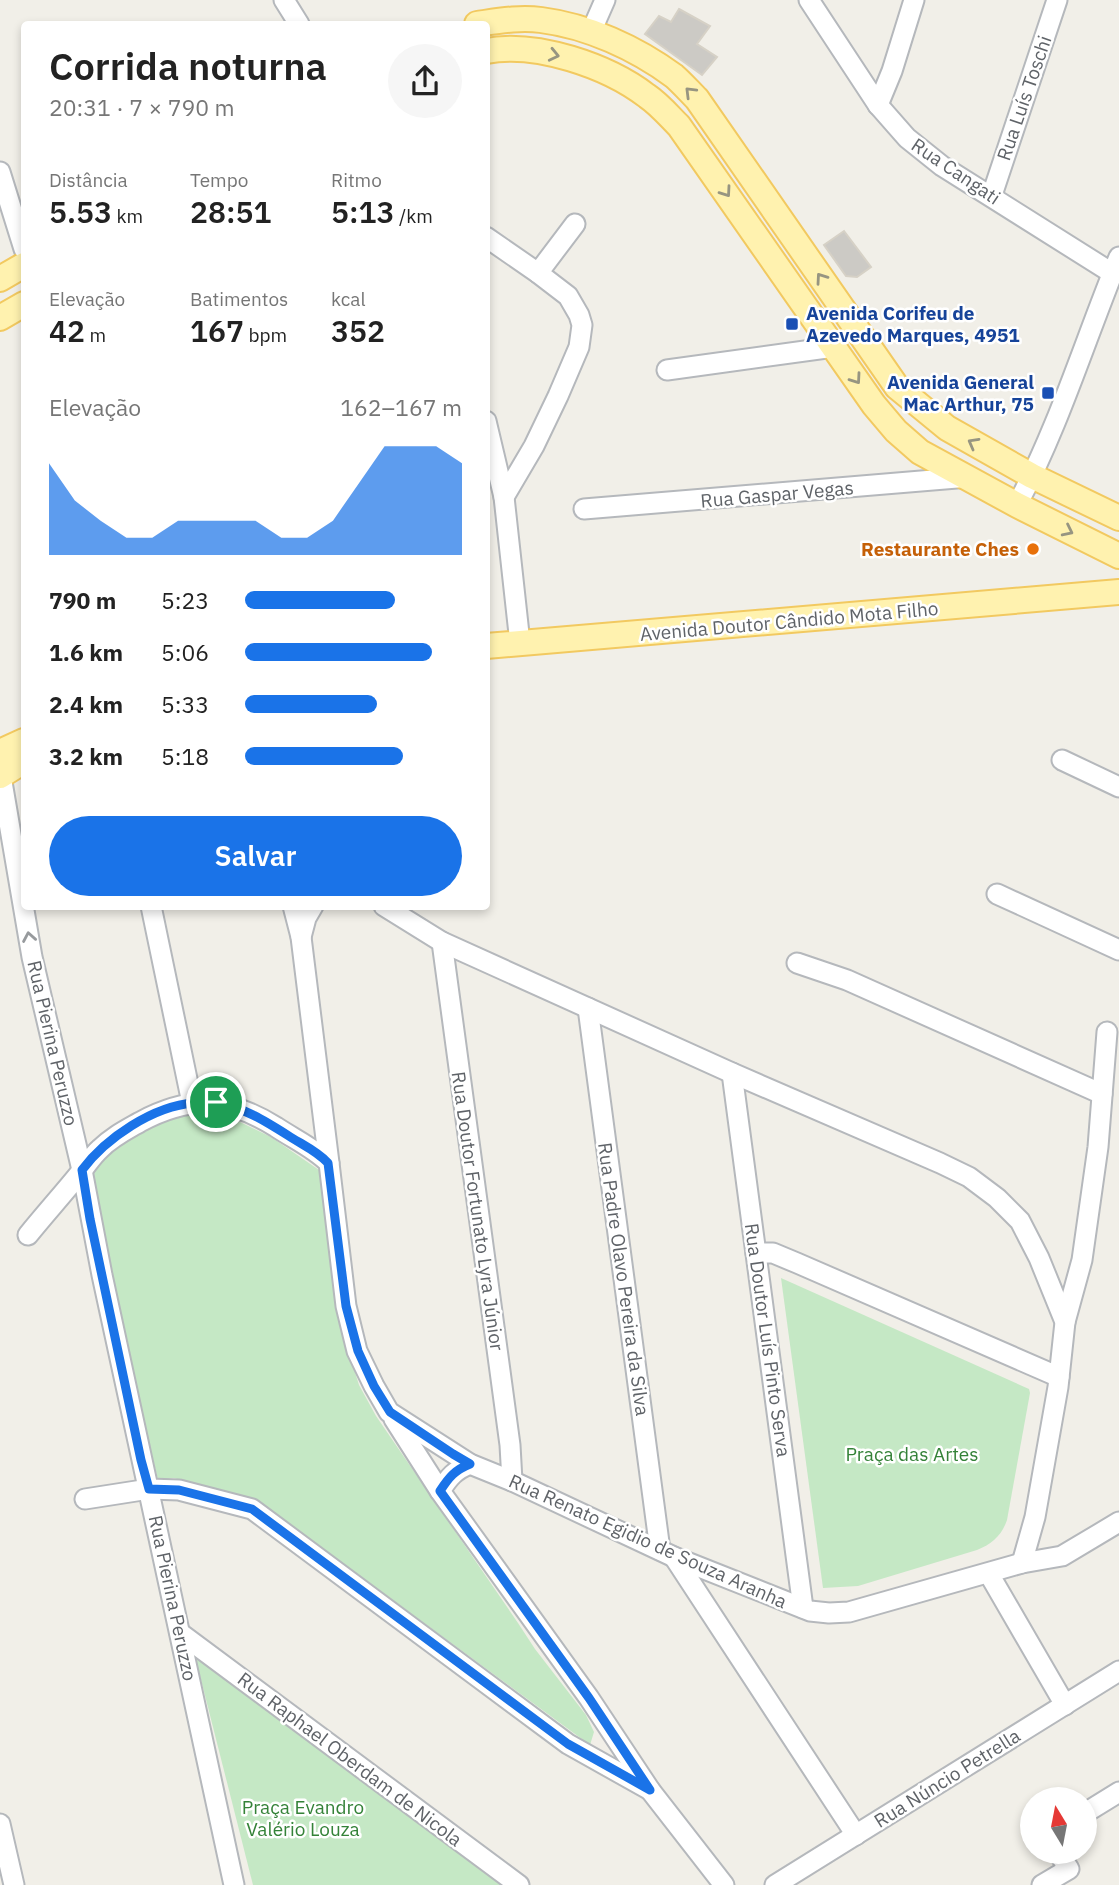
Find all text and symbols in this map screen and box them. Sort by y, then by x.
street label: Rua Luís Toschi [991,32,1057,164]
text: Corrida noturna [49,41,327,90]
button: share [388,44,462,118]
one-way arrow [548,46,560,61]
one-way arrow [686,88,698,100]
text: 20:31 · 7 × 790 m [49,92,235,122]
street label: Rua Cangati [907,133,1005,209]
text: Distância [49,168,128,192]
text: Tempo [190,168,248,192]
text: Ritmo [331,168,382,192]
one-way arrow [718,184,730,197]
text: 5.53 [49,192,112,231]
text: 28:51 [190,192,272,231]
text: 5:13 [331,192,395,231]
text: km [112,204,143,228]
text: /km [395,204,433,228]
one-way arrow [817,273,829,286]
text: Elevação [49,287,125,311]
text: Batimentos [190,287,288,311]
text: kcal [331,287,366,311]
place label: Avenida Corifeu de Azevedo Marques, 4951 [806,301,1020,347]
text: 42 [49,311,85,350]
text: 167 [190,311,244,350]
text: 352 [331,311,385,350]
marker: Avenida Corifeu de Azevedo Marques, 4951 [784,316,800,332]
text: m [85,323,106,347]
text: bpm [244,323,287,347]
place label: Avenida General Mac Arthur, 75 [887,370,1034,416]
one-way arrow [848,371,860,384]
marker: Avenida General Mac Arthur, 75 [1040,385,1056,401]
text: Elevação [49,392,141,422]
text: 162–167 m [340,392,462,422]
one-way arrow [967,438,980,451]
street label: Rua Gaspar Vegas [699,475,855,513]
one-way arrow [1061,522,1073,536]
place label: Restaurante Ches [861,537,1019,561]
marker: Restaurante Ches [1025,541,1041,557]
text: 790 m [49,585,116,615]
text: 5:23 [161,585,209,615]
street label: Avenida Doutor Cândido Mota Filho [639,596,939,646]
text: 1.6 km [49,637,123,667]
text: 5:06 [161,637,209,667]
text: 2.4 km [49,689,123,719]
text: 5:33 [161,689,209,719]
text: 3.2 km [49,741,123,771]
text: 5:18 [161,741,209,771]
button: Salvar [49,816,462,896]
one-way arrow [22,931,37,943]
street label: Rua Pierina Peruzzo [22,958,84,1128]
street label: Rua Doutor Fortunato Lyra Júnior [447,1070,509,1352]
pin [186,1072,246,1132]
icon: arrive [197,1083,235,1121]
street label: Rua Padre Olavo Pereira da Silva [593,1141,655,1417]
street label: Rua Doutor Luís Pinto Serva [740,1222,796,1458]
park label: Praça das Artes [846,1442,978,1466]
street label: Rua Renato Egidio de Souza Aranha [505,1469,791,1613]
street label: Rua Pierina Peruzzo [144,1513,202,1683]
street label: Rua Raphael Oberdam de Nicola [233,1667,467,1851]
street label: Rua Núncio Petrella [869,1723,1025,1833]
north arrow [1020,1787,1097,1864]
map controls [1020,1787,1097,1864]
park label: Praça Evandro Valério Louza [242,1795,364,1841]

